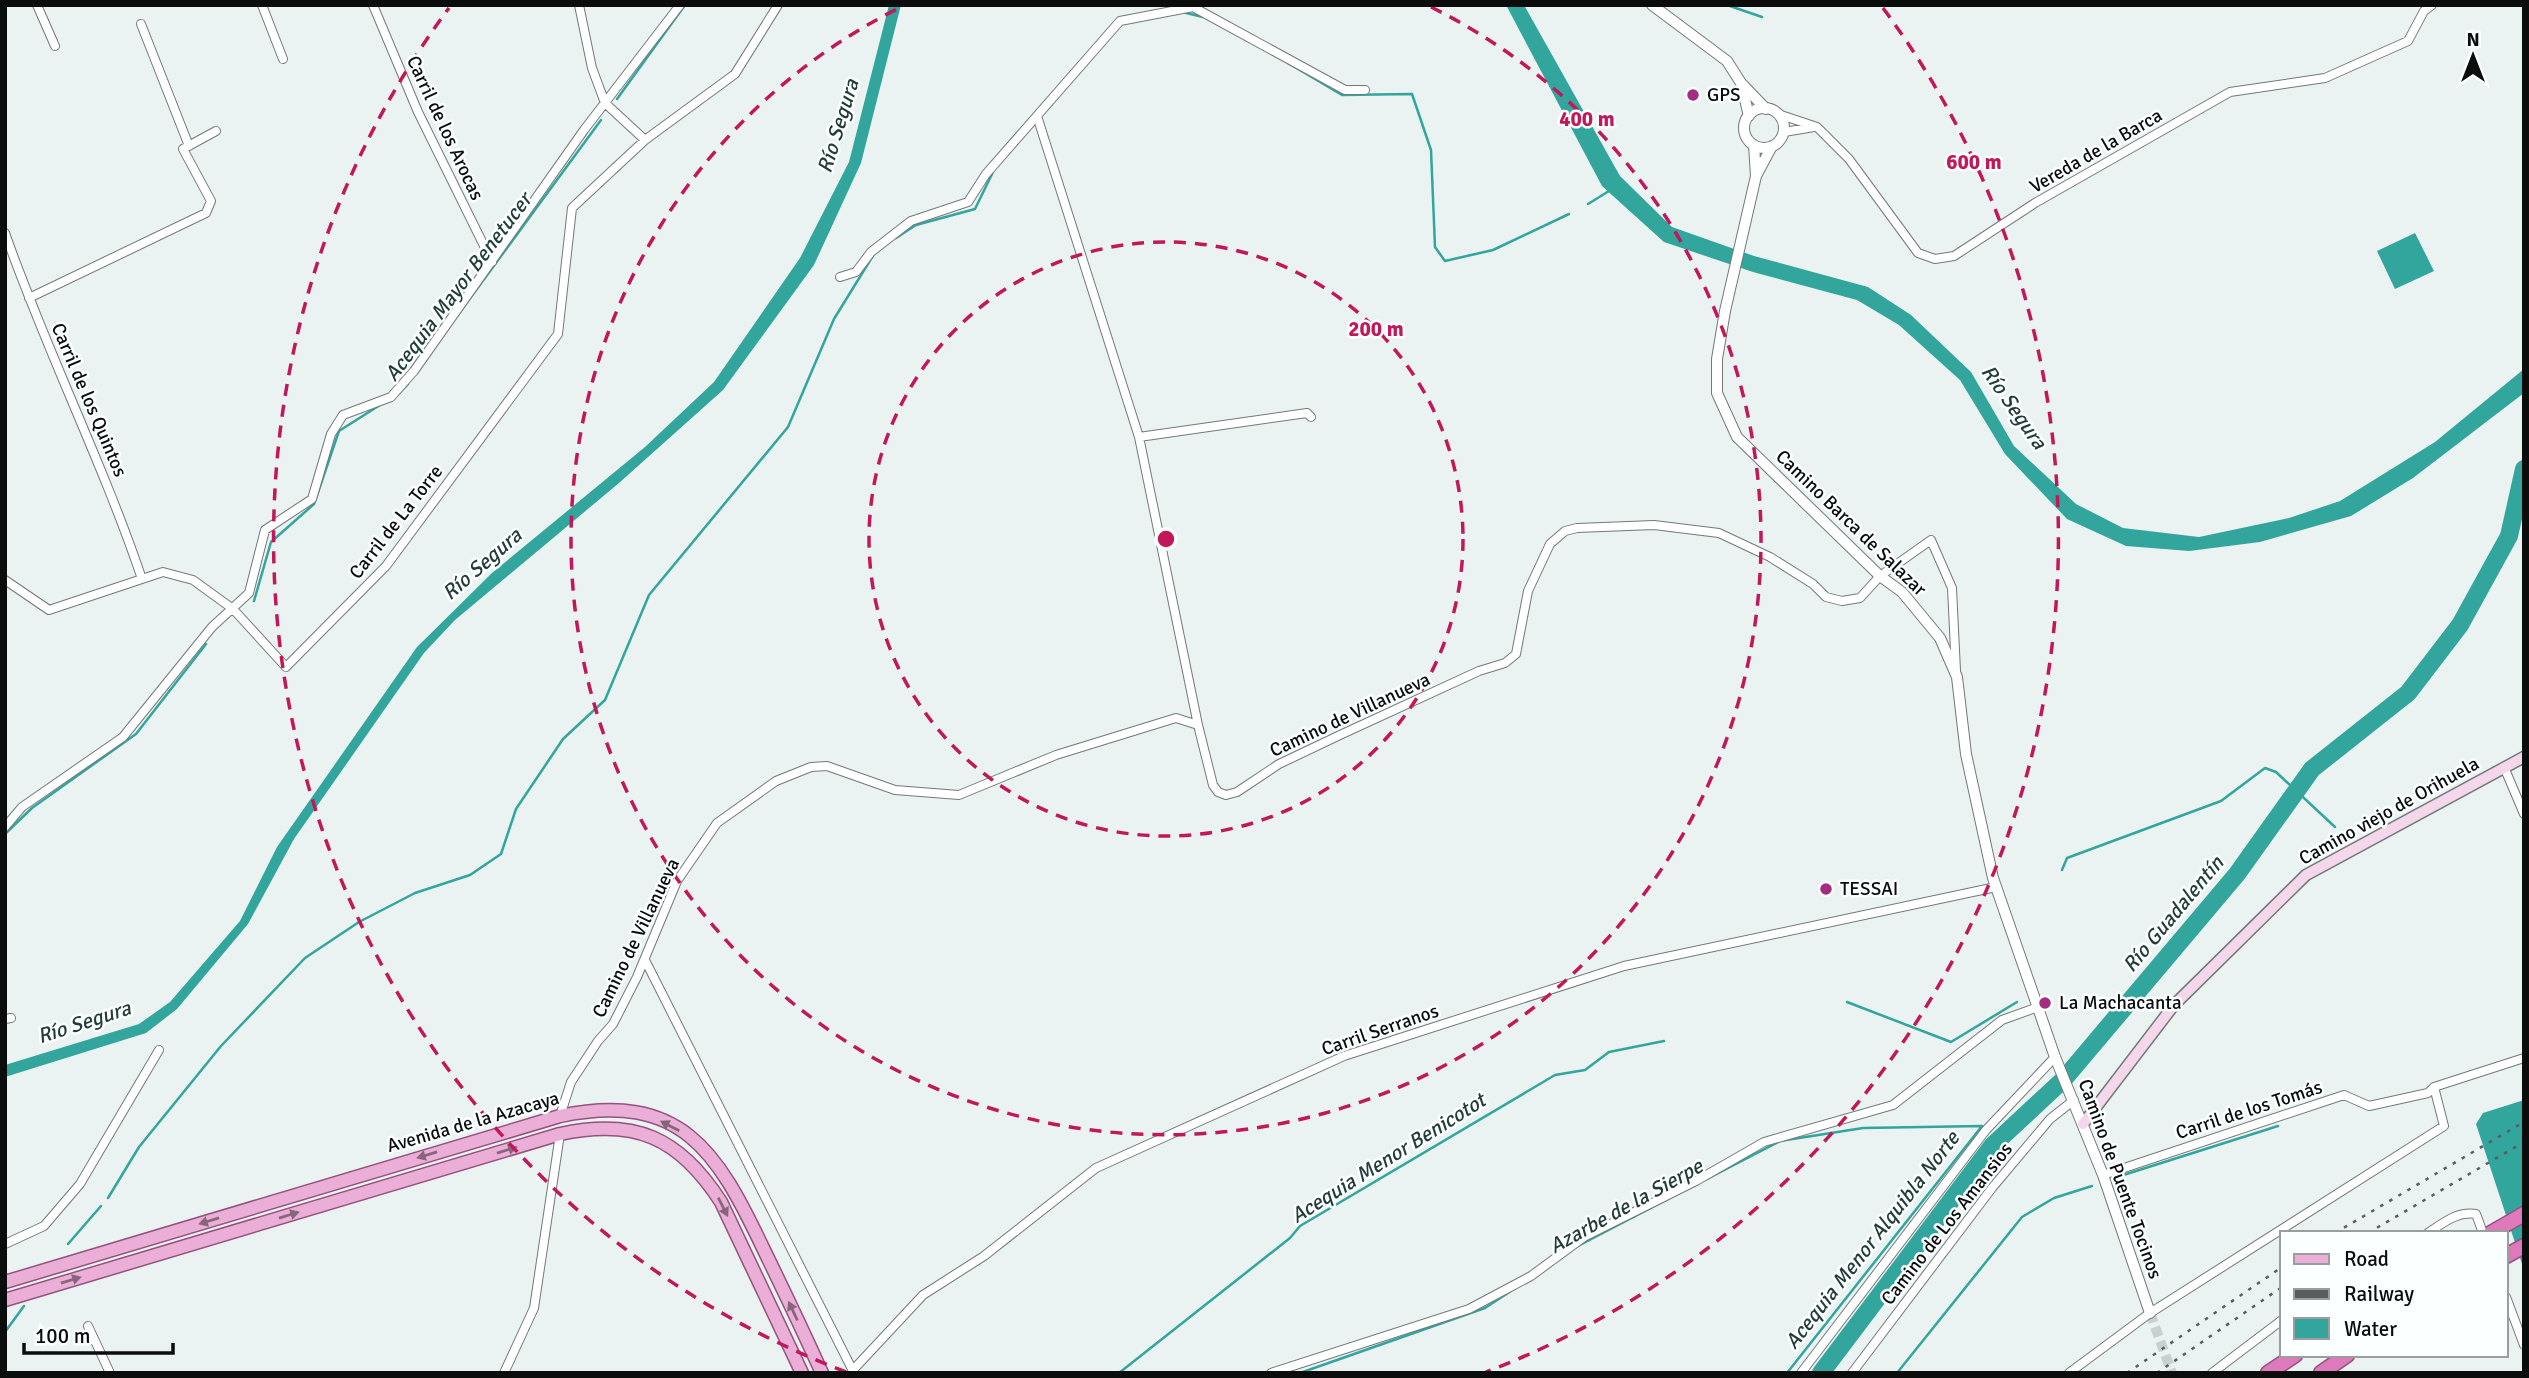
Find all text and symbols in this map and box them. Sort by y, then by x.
north arrow [2438,21,2508,91]
text: N [2466,28,2480,52]
street label: Carril de los Arocas [401,52,489,204]
water label: Río Segura [811,75,865,176]
place label: GPS [1707,83,1741,107]
marker: GPS [1685,87,1701,103]
street label: Vereda de la Barca [2025,103,2167,199]
text: 400 m [1559,106,1615,132]
text: 600 m [1946,149,2002,175]
water label: Acequia Mayor Benetucer [379,185,539,386]
text: 200 m [1348,316,1404,342]
street label: Carril de los Quintos [46,320,132,480]
water label: Río Segura [1976,360,2053,455]
street label: Camino Barca de Salazar [1771,445,1931,601]
street label: Carril de La Torre [344,460,448,584]
water label: Río Segura [437,522,528,606]
centre of rings [1154,527,1178,551]
street label: Camino de Villanueva [1266,667,1434,763]
street label: Camino viejo de Orihuela [2295,751,2483,871]
water label: Río Guadalentín [2117,850,2230,977]
street label: Camino de Villanueva [587,854,685,1022]
place label: TESSAI [1840,877,1898,901]
marker: TESSAI [1818,881,1834,897]
place label: La Machacanta [2059,991,2182,1015]
water label: Río Segura [34,994,135,1049]
marker: La Machacanta [2037,995,2053,1011]
street label: Carril Serranos [1318,999,1442,1061]
street label: Carril de los Tomás [2173,1075,2325,1145]
street label: Camino de Puente Tocinos [2073,1076,2167,1282]
street label: Avenida de la Azacaya [384,1086,562,1158]
water label: Acequia Menor Benicotot [1286,1086,1492,1229]
one-way arrow [660,1120,680,1131]
water label: Acequia Menor Alquibla Norte [1779,1125,1966,1354]
street label: Camino de Los Amansios [1876,1138,2018,1310]
one-way arrow [496,1145,517,1155]
one-way arrow [417,1151,438,1161]
water label: Azarbe de la Sierpe [1545,1152,1709,1259]
one-way arrow [717,1197,729,1217]
one-way arrow [278,1210,299,1220]
one-way arrow [199,1216,220,1226]
legend [2280,1231,2508,1357]
text: Road [2344,1246,2389,1272]
one-way arrow [60,1275,81,1285]
text: Railway [2344,1281,2414,1307]
one-way arrow [787,1301,799,1321]
scale bar [24,1312,173,1356]
text: Water [2344,1316,2397,1342]
text: 100 m [35,1323,90,1349]

